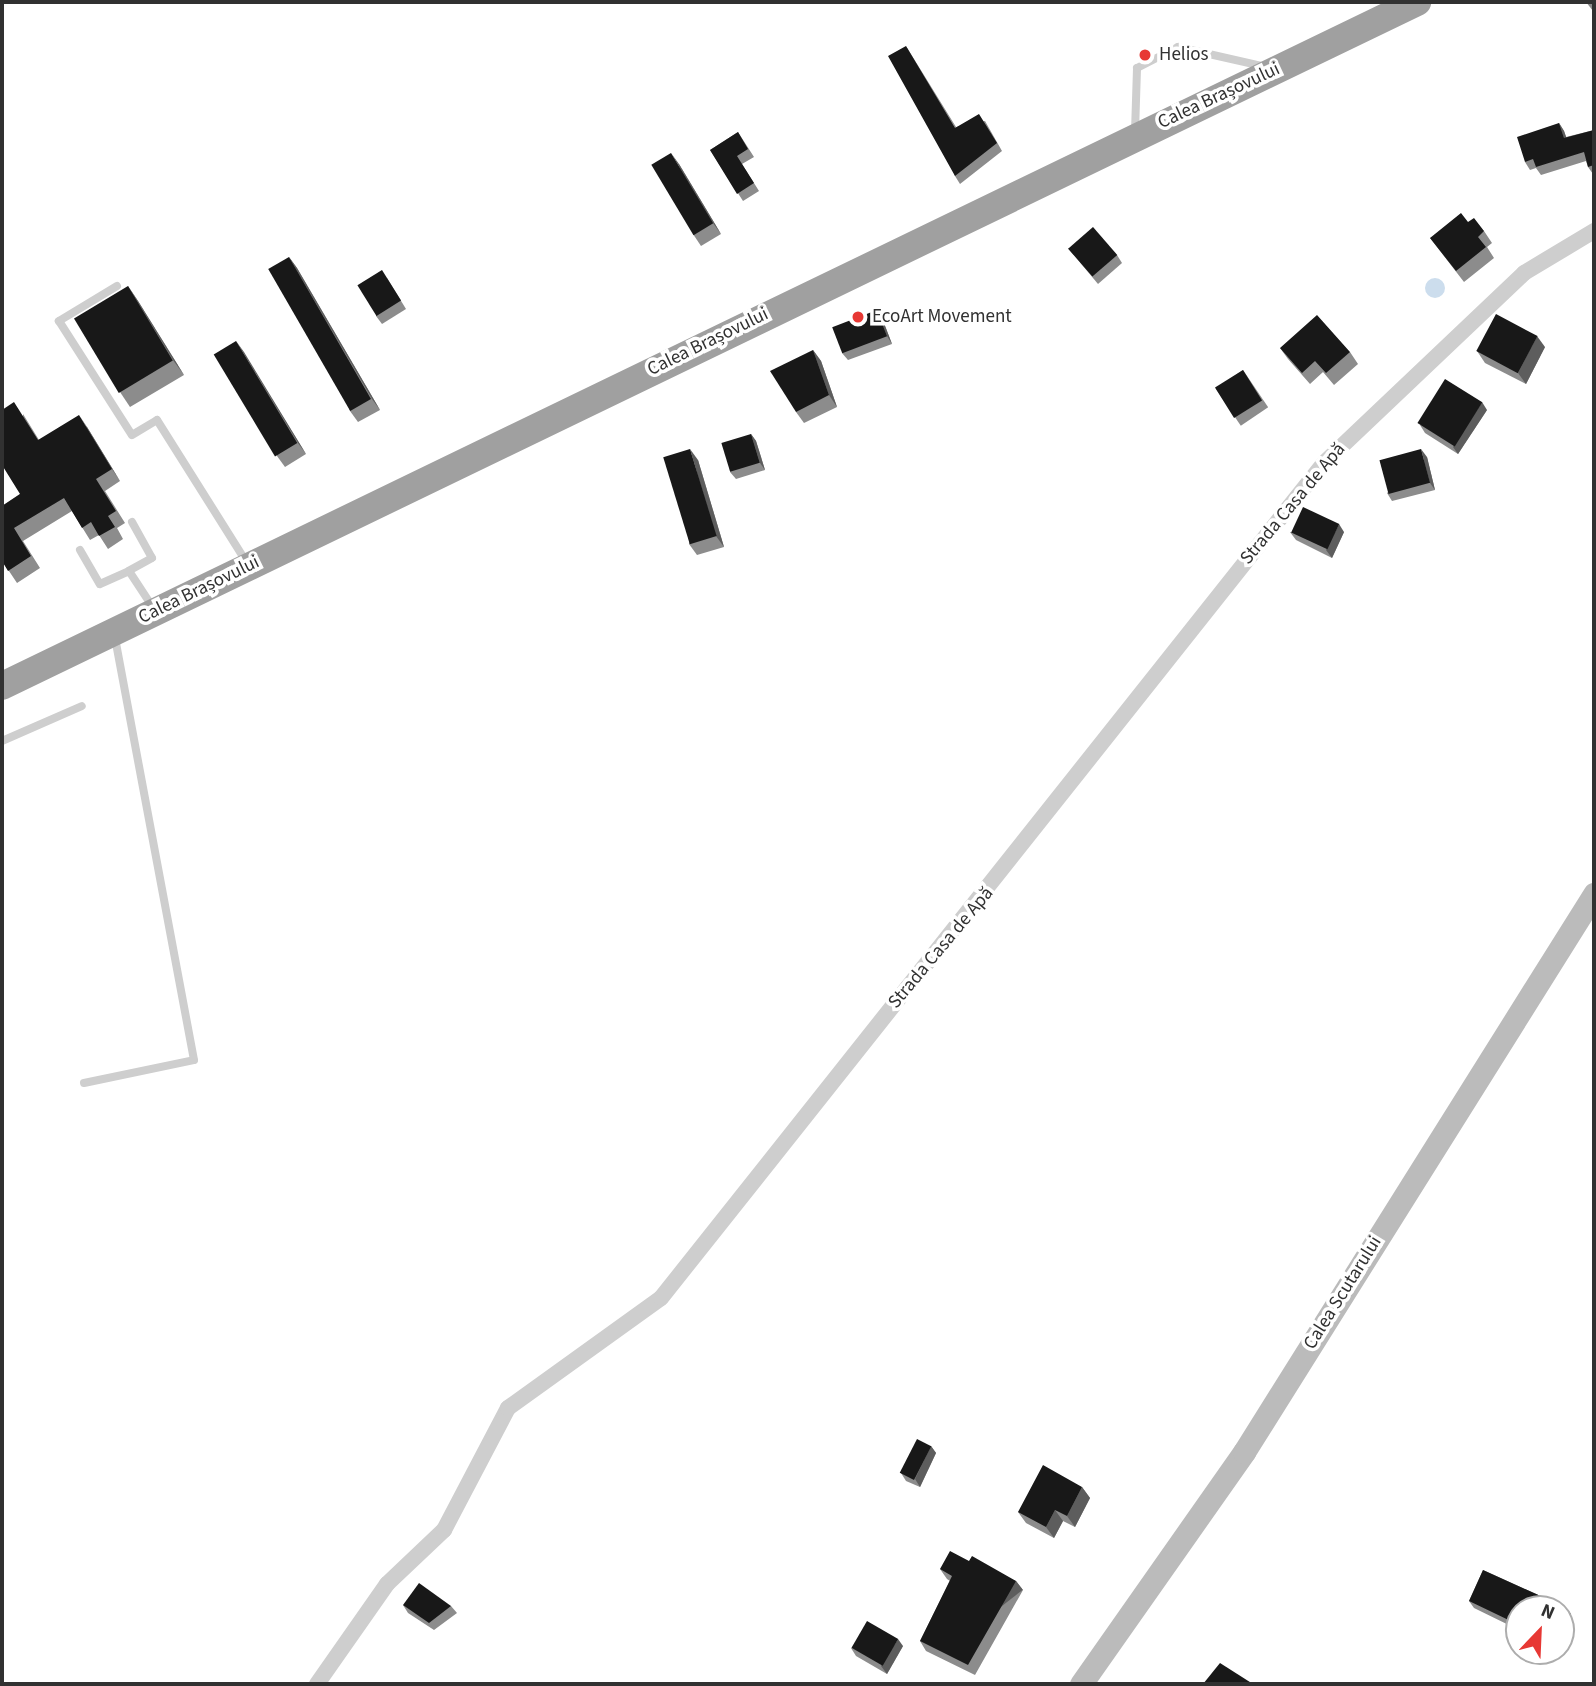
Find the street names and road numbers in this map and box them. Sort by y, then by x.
street label: Calea Brașovului [1154,58,1284,134]
street label: Calea Brașovului [644,303,772,381]
street label: Strada Casa de Apă [1236,439,1350,569]
street label: Calea Brașovului [135,551,263,629]
street label: Strada Casa de Apă [884,883,998,1013]
street label: Calea Scutarului [1299,1232,1387,1354]

